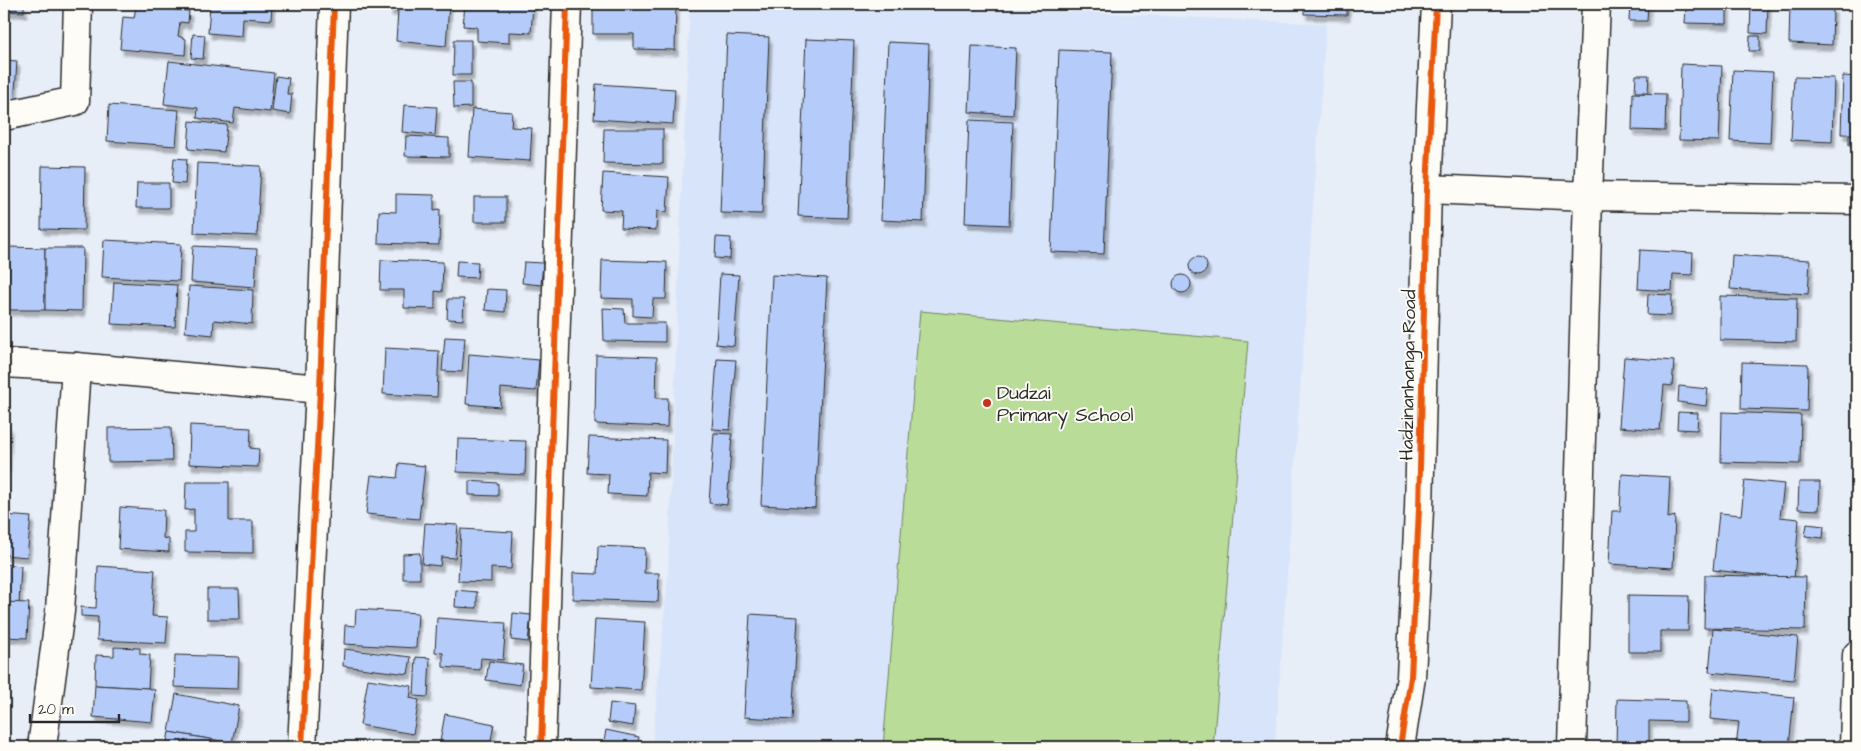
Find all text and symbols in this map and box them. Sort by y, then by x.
street label: Hadzinanhanga Road [1394,289,1424,461]
place label: Dudzai Primary School [997,380,1133,430]
marker: Dudzai Primary School [981,397,993,409]
scale bar [30,691,119,723]
text: 20 m [38,699,74,720]

